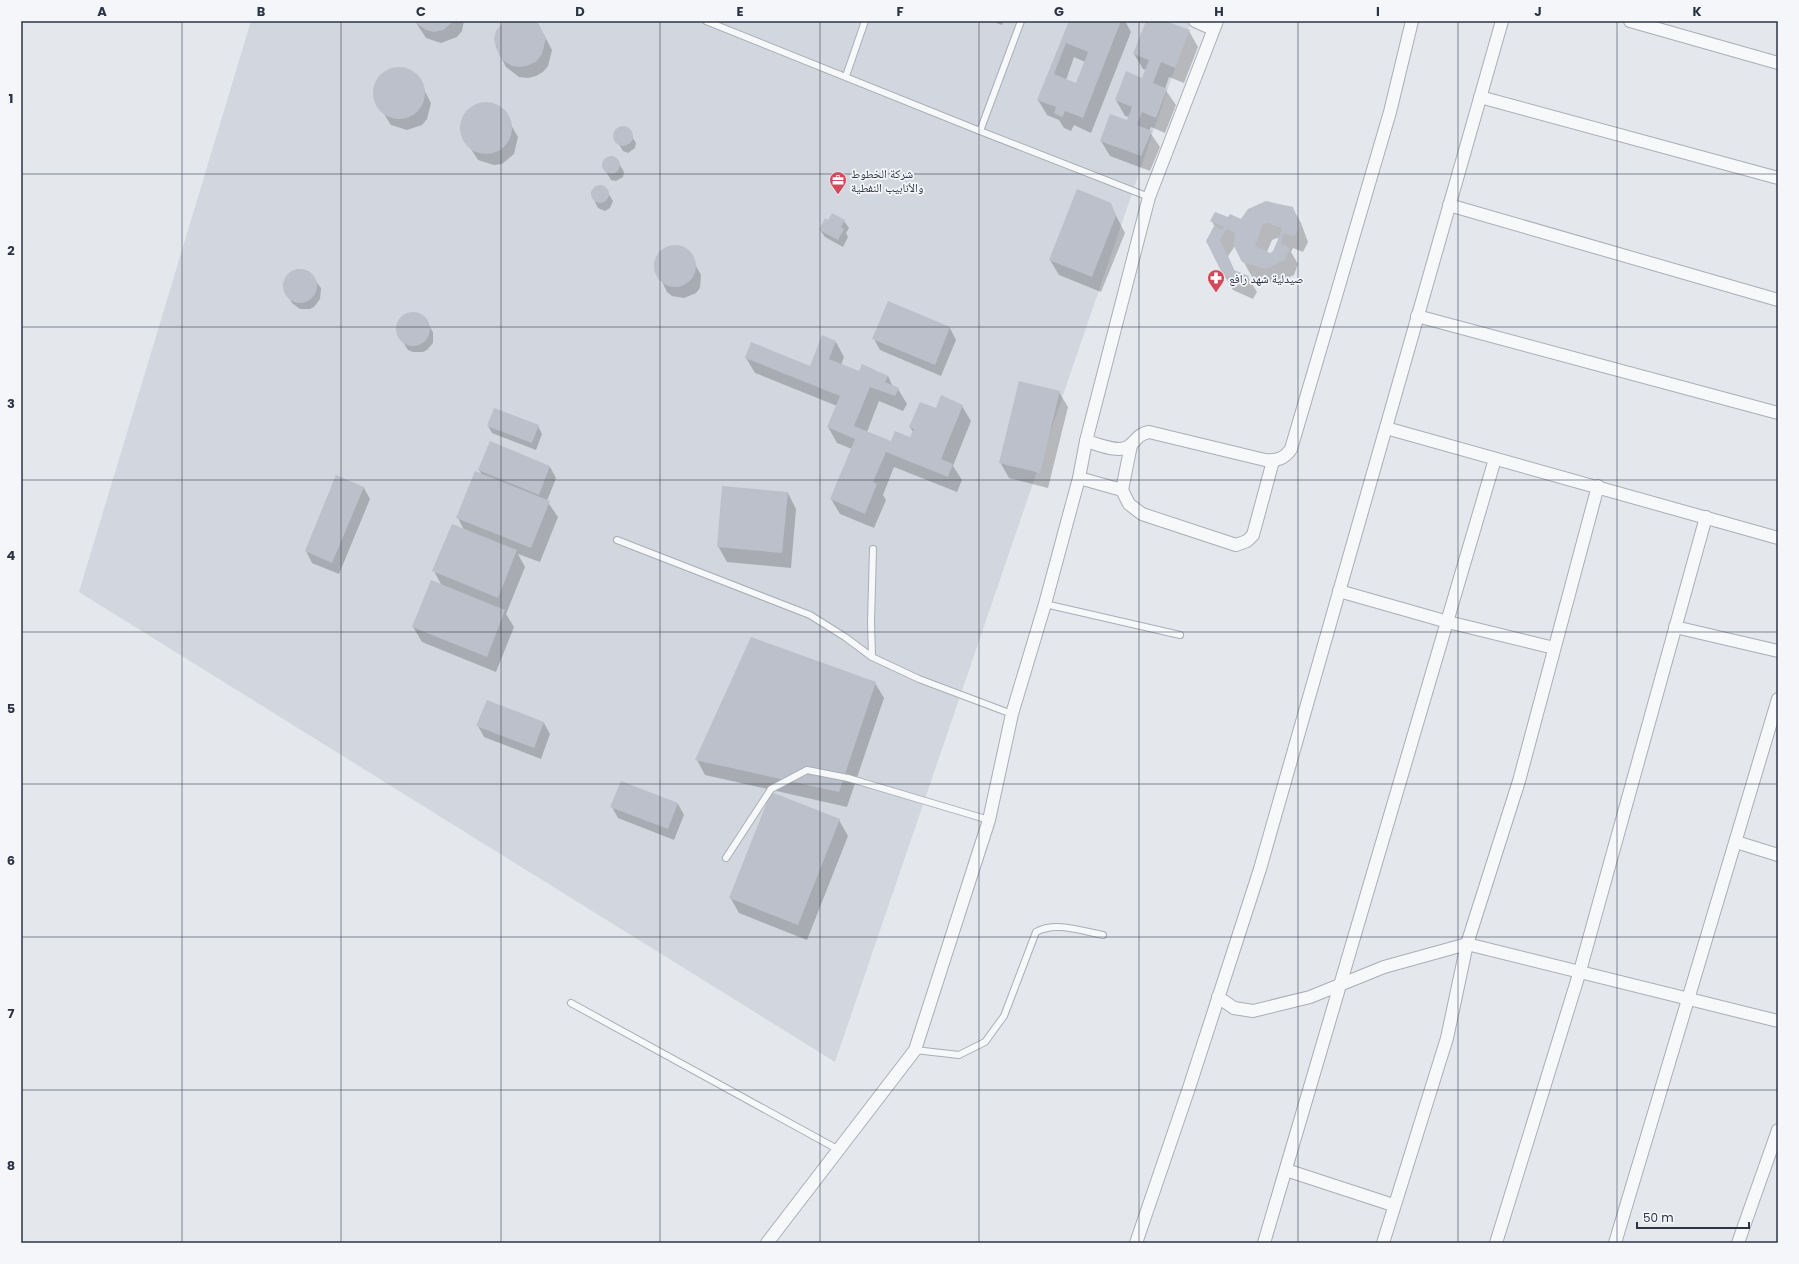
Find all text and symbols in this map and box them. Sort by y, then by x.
text: A [97,2,107,21]
text: B [257,2,266,21]
text: C [416,2,426,21]
text: D [575,2,585,21]
text: E [736,2,744,21]
text: F [896,2,904,21]
text: G [1054,2,1064,21]
text: H [1214,2,1224,21]
text: I [1376,2,1380,21]
text: J [1534,2,1542,21]
text: K [1692,2,1702,21]
text: 1 [9,89,13,108]
place label: شركة الخطوط والأنابيب النفطية [851,165,924,196]
office icon: شركة الخطوط والأنابيب النفطية [828,170,848,195]
text: 2 [7,241,15,260]
pharmacy icon: صيدلية شهد رافع [1206,268,1226,293]
place label: صيدلية شهد رافع [1229,270,1304,287]
text: 3 [7,394,15,413]
text: 4 [7,546,16,565]
text: 5 [7,699,15,718]
text: 6 [7,851,15,870]
text: 7 [8,1004,15,1023]
text: 8 [7,1156,15,1175]
scale bar [1637,1204,1749,1230]
text: 50 m [1643,1209,1674,1226]

